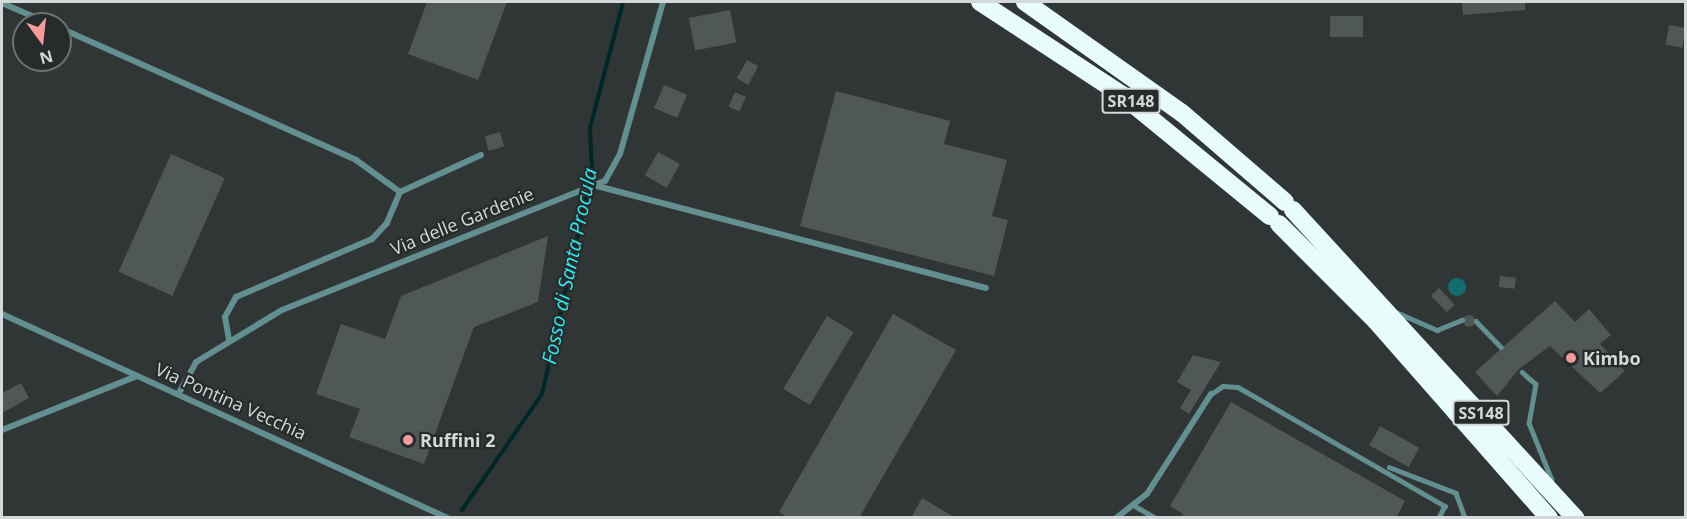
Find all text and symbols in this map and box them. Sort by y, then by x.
north arrow [12,12,72,72]
text: N [37,45,55,70]
road number: SR148 [1101,88,1161,114]
water label: Fosso di Santa Procula [536,166,602,366]
street label: Via delle Gardenie [387,182,537,260]
place label: Kimbo [1583,347,1641,369]
marker: Kimbo [1564,351,1578,365]
street label: Via Pontina Vecchia [152,358,310,444]
road number: SS148 [1451,400,1511,426]
place label: Ruffini 2 [420,429,495,451]
marker: Ruffini 2 [401,433,415,447]

